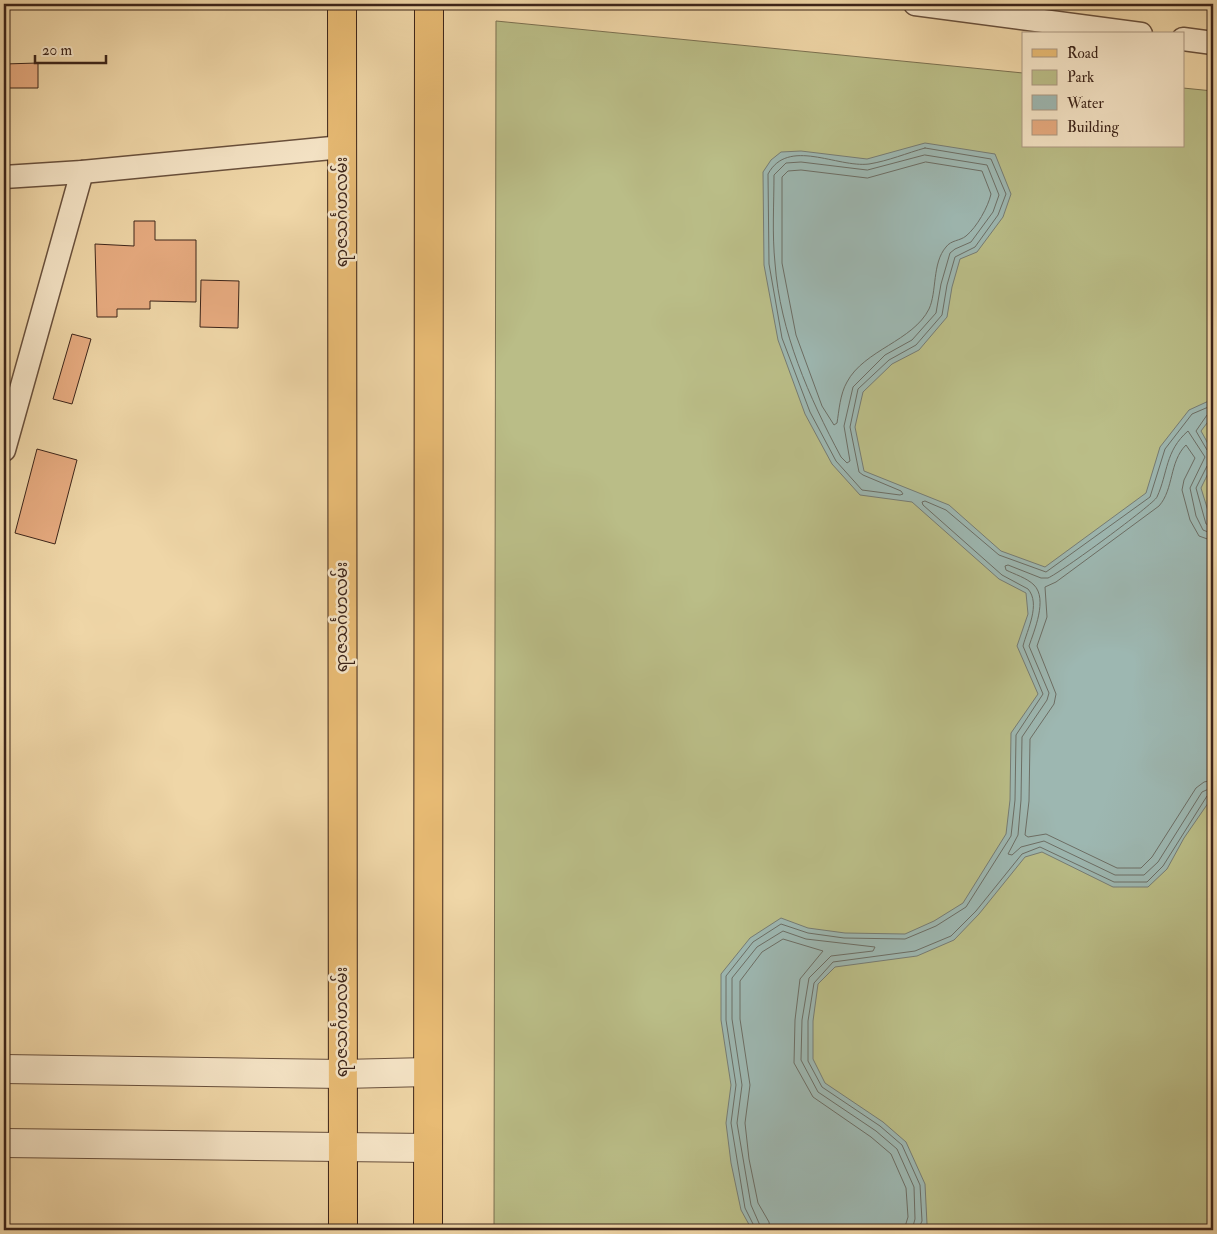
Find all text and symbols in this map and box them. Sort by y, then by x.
scale bar [35,32,106,64]
legend [1022,32,1184,148]
text: 20 m [42,41,72,60]
text: Road [1067,44,1099,63]
text: Park [1067,68,1094,87]
text: Water [1066,94,1104,113]
text: Building [1067,118,1119,137]
street label: ရာဇသင်္ဂဟလမ်း [330,157,355,267]
street label: ရာဇသင်္ဂဟလမ်း [330,562,355,672]
street label: ရာဇသင်္ဂဟလမ်း [330,967,355,1077]

